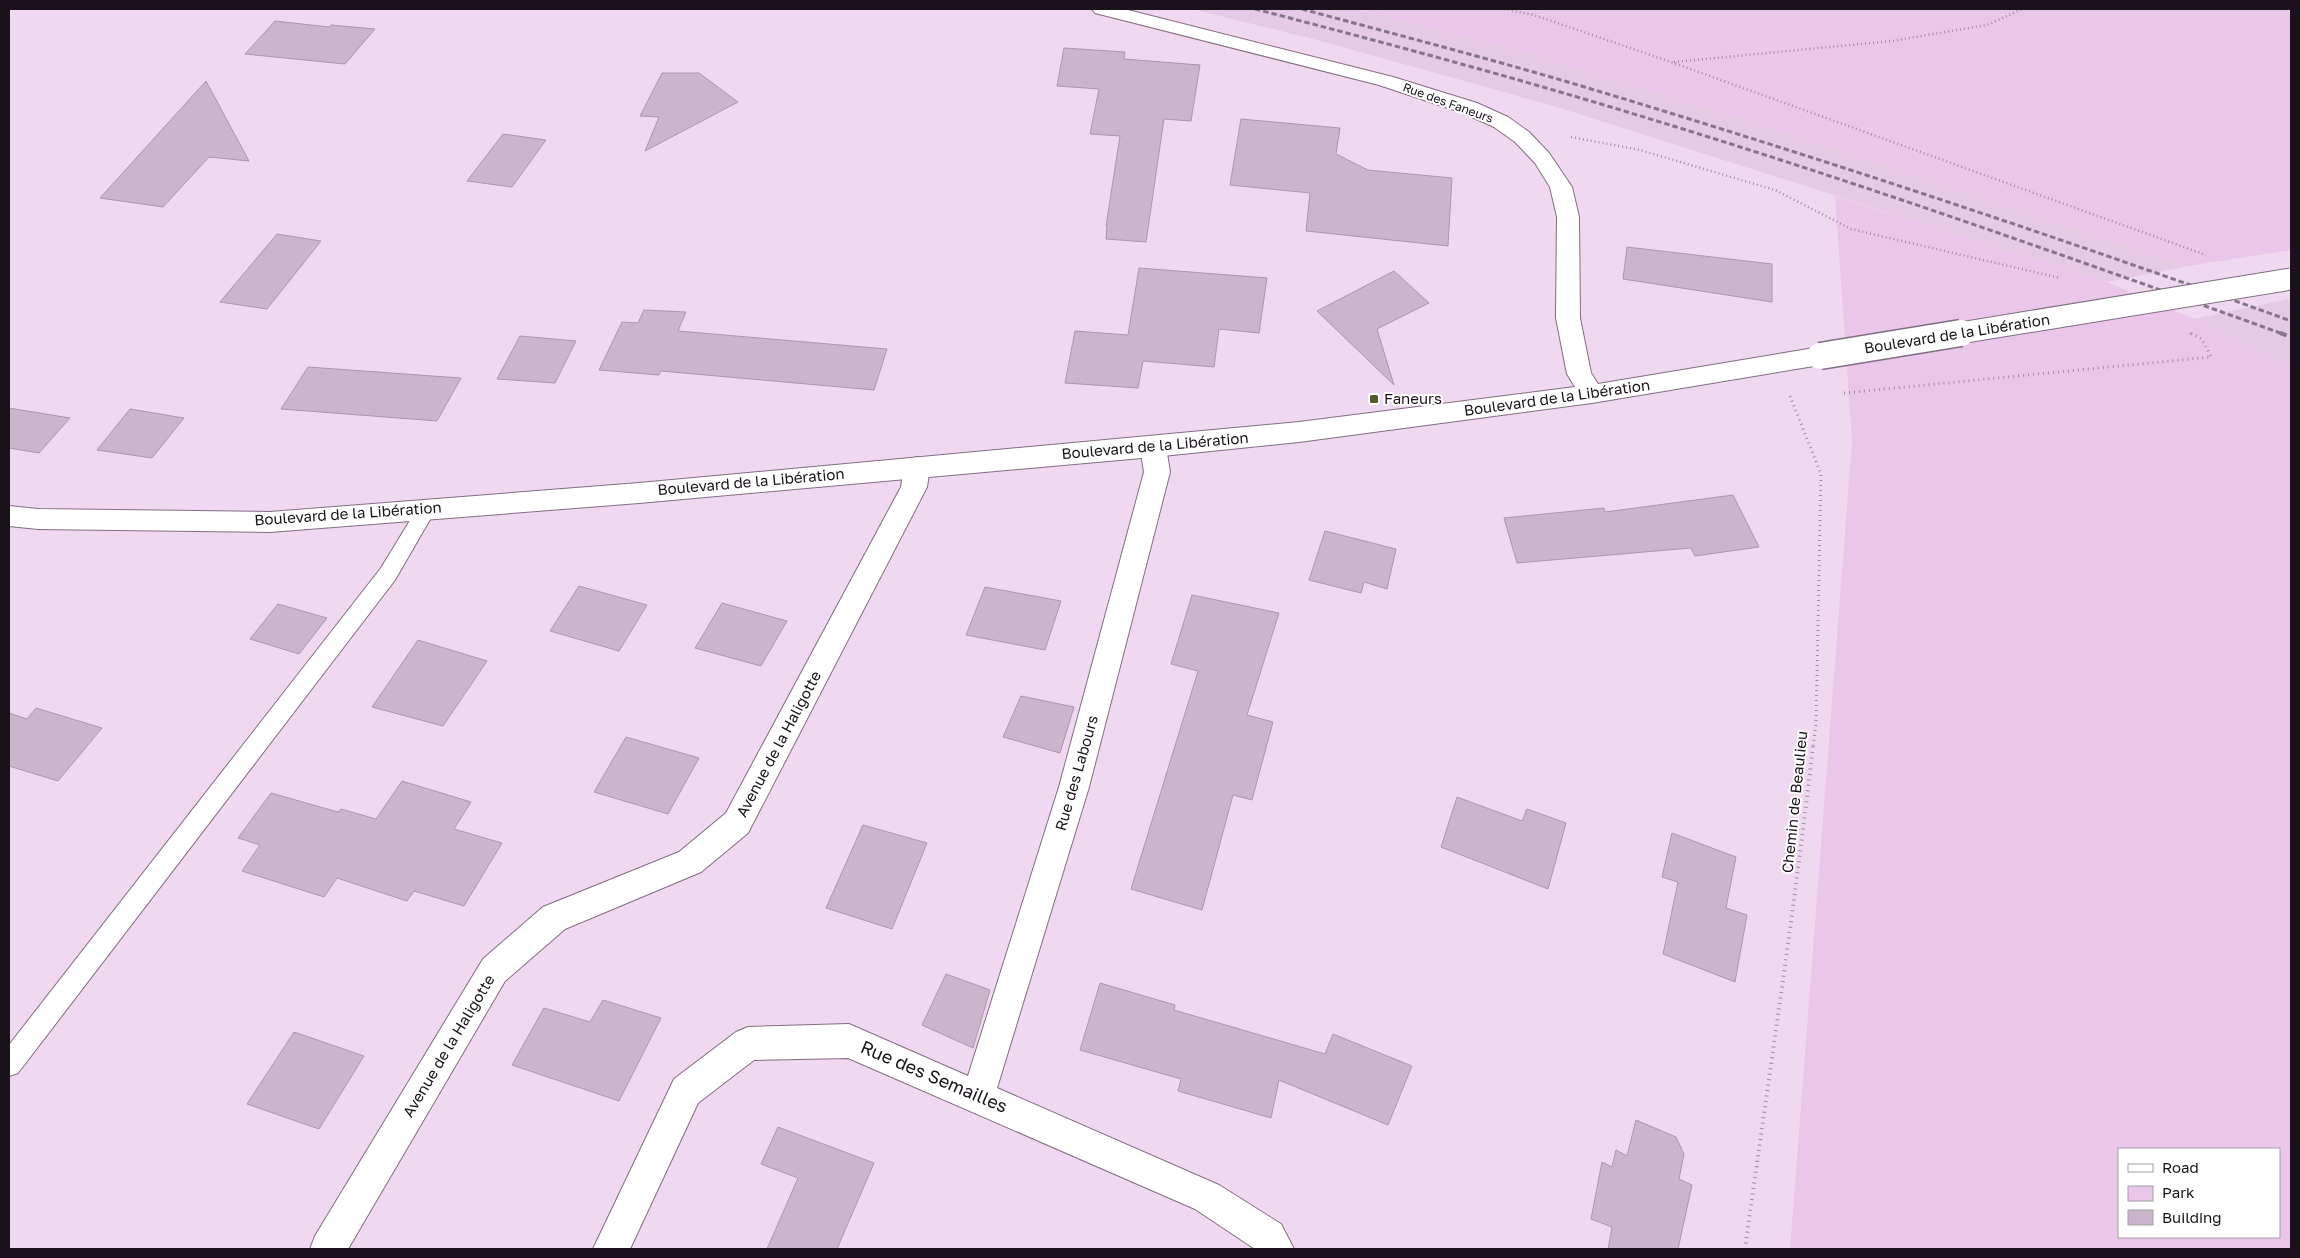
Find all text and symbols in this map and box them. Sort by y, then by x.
street label: Rue des Faneurs [1401,79,1495,126]
street label: Boulevard de la Libération [1863,309,2051,357]
street label: Boulevard de la Libération [1463,375,1651,419]
place label: Faneurs [1384,389,1442,407]
marker: Faneurs [1368,393,1380,405]
street label: Boulevard de la Libération [1061,428,1249,462]
street label: Boulevard de la Libération [657,464,845,498]
street label: Boulevard de la Libération [254,497,442,529]
street label: Avenue de la Haligotte [732,667,824,820]
street label: Rue des Labours [1051,713,1101,833]
street label: Chemin de Beaulieu [1778,730,1810,874]
street label: Avenue de la Haligotte [398,971,498,1120]
street label: Rue des Semailles [858,1035,1011,1117]
legend [2118,1148,2280,1238]
text: Road [2162,1158,2199,1176]
text: Park [2162,1183,2195,1201]
text: Building [2162,1208,2222,1226]

